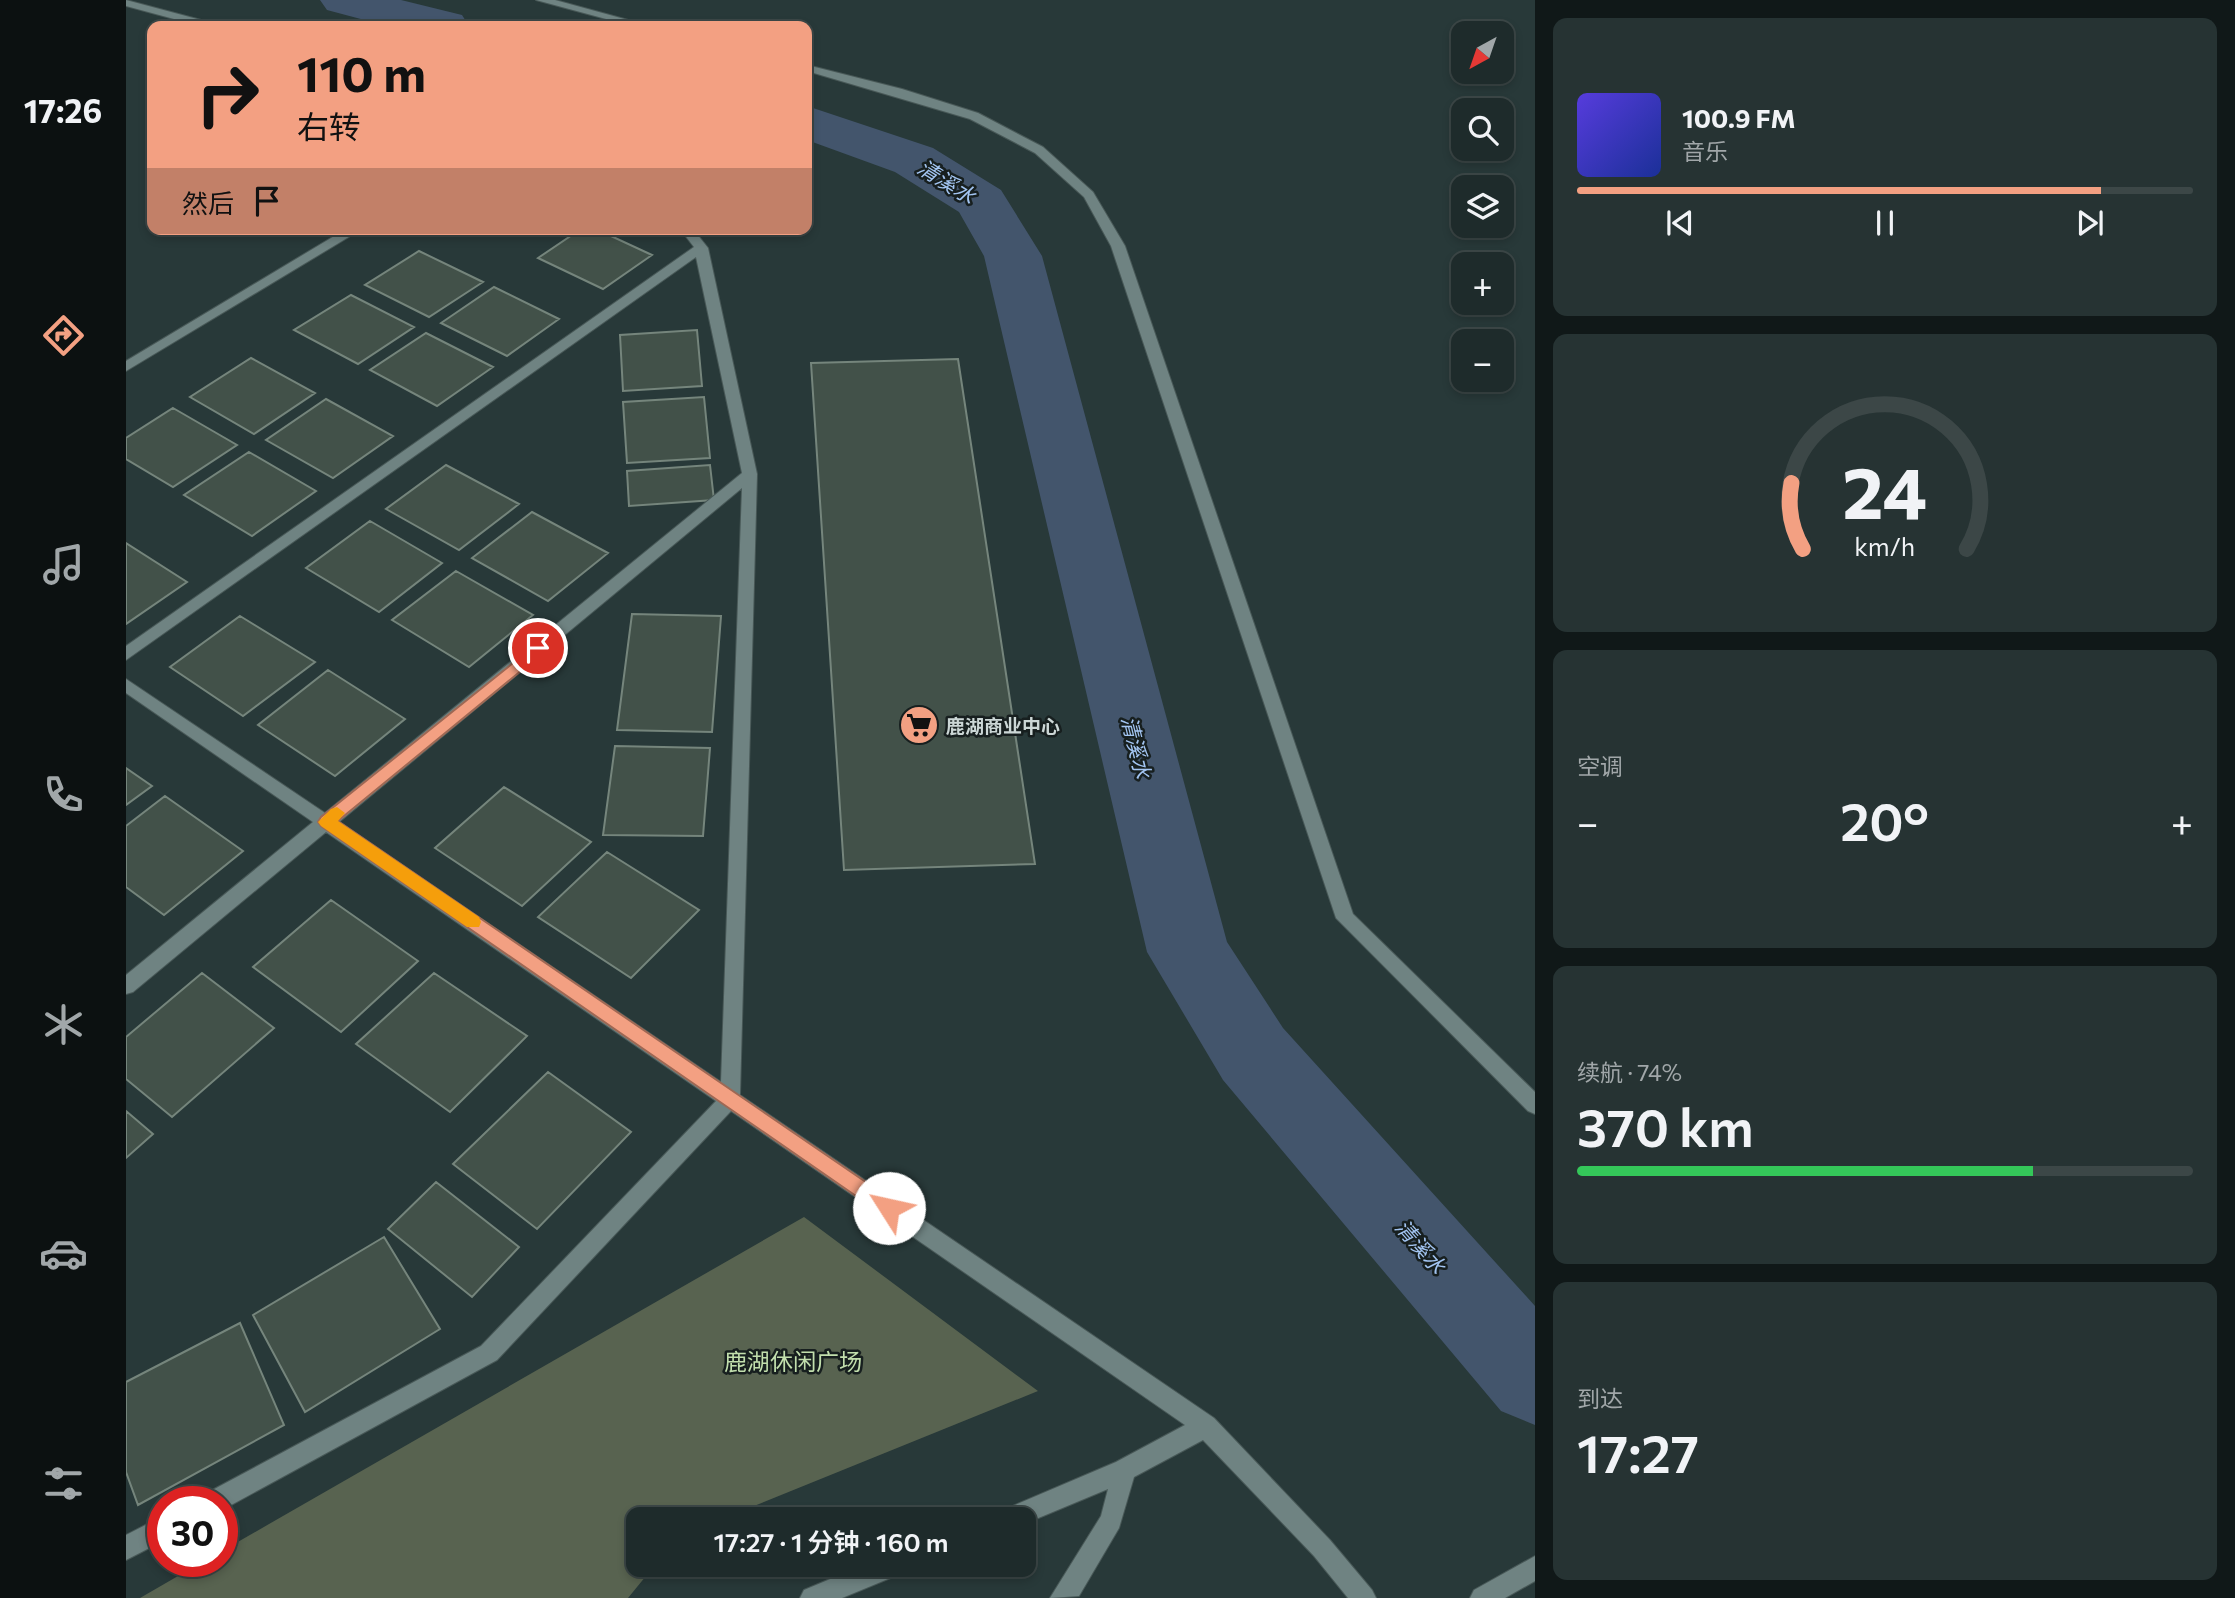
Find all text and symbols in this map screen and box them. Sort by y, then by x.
north arrow [1451,21,1514,84]
map controls [1451,21,1514,392]
text: 110 m [297,42,426,102]
icon: right [182,49,273,140]
text: 17:26 [24,90,102,130]
button: search [1451,98,1514,161]
text: 100.9 FM [1682,102,1796,133]
text: 右转 [297,106,361,146]
text: 音乐 [1682,137,1728,165]
water label: 清溪水 [914,154,981,209]
button: layers [1451,175,1514,238]
icon: arrive [248,182,286,220]
text: 然后 [182,187,234,218]
icon: previous [1661,204,1699,242]
icon: pause [1866,204,1904,242]
icon: next [2071,204,2109,242]
button: + [1451,252,1514,315]
icon: directions [39,311,88,360]
button: − [1451,329,1514,392]
text: 24 [1842,445,1928,534]
text: km/h [1855,531,1915,561]
icon: music [39,540,88,589]
pin [508,618,568,678]
icon: arrive [519,629,557,667]
supermarket icon: 鹿湖商业中心 [898,704,940,746]
water label: 清溪水 [1117,713,1157,782]
place label: 鹿湖商业中心 [946,714,1060,737]
text: 空调 [1577,752,1623,780]
icon: phone [39,770,88,819]
text: 20° [1840,788,1929,852]
text: − [1577,798,1599,845]
text: + [2171,798,2193,845]
icon: climate [39,1000,88,1049]
text: 续航 · 74% [1577,1058,1682,1086]
text: 370 km [1577,1094,1754,1158]
position arrow [852,1171,926,1245]
water label: 清溪水 [1391,1214,1452,1279]
icon: car [39,1229,88,1278]
park label: 鹿湖休闲广场 [724,1347,862,1375]
text: 到达 [1577,1384,1623,1412]
text: 17:27 [1577,1420,1699,1484]
icon: filters [39,1459,88,1508]
speed limit sign: 30 [147,1486,238,1577]
text: 17:27 · 1 分钟 · 160 m [714,1526,948,1557]

